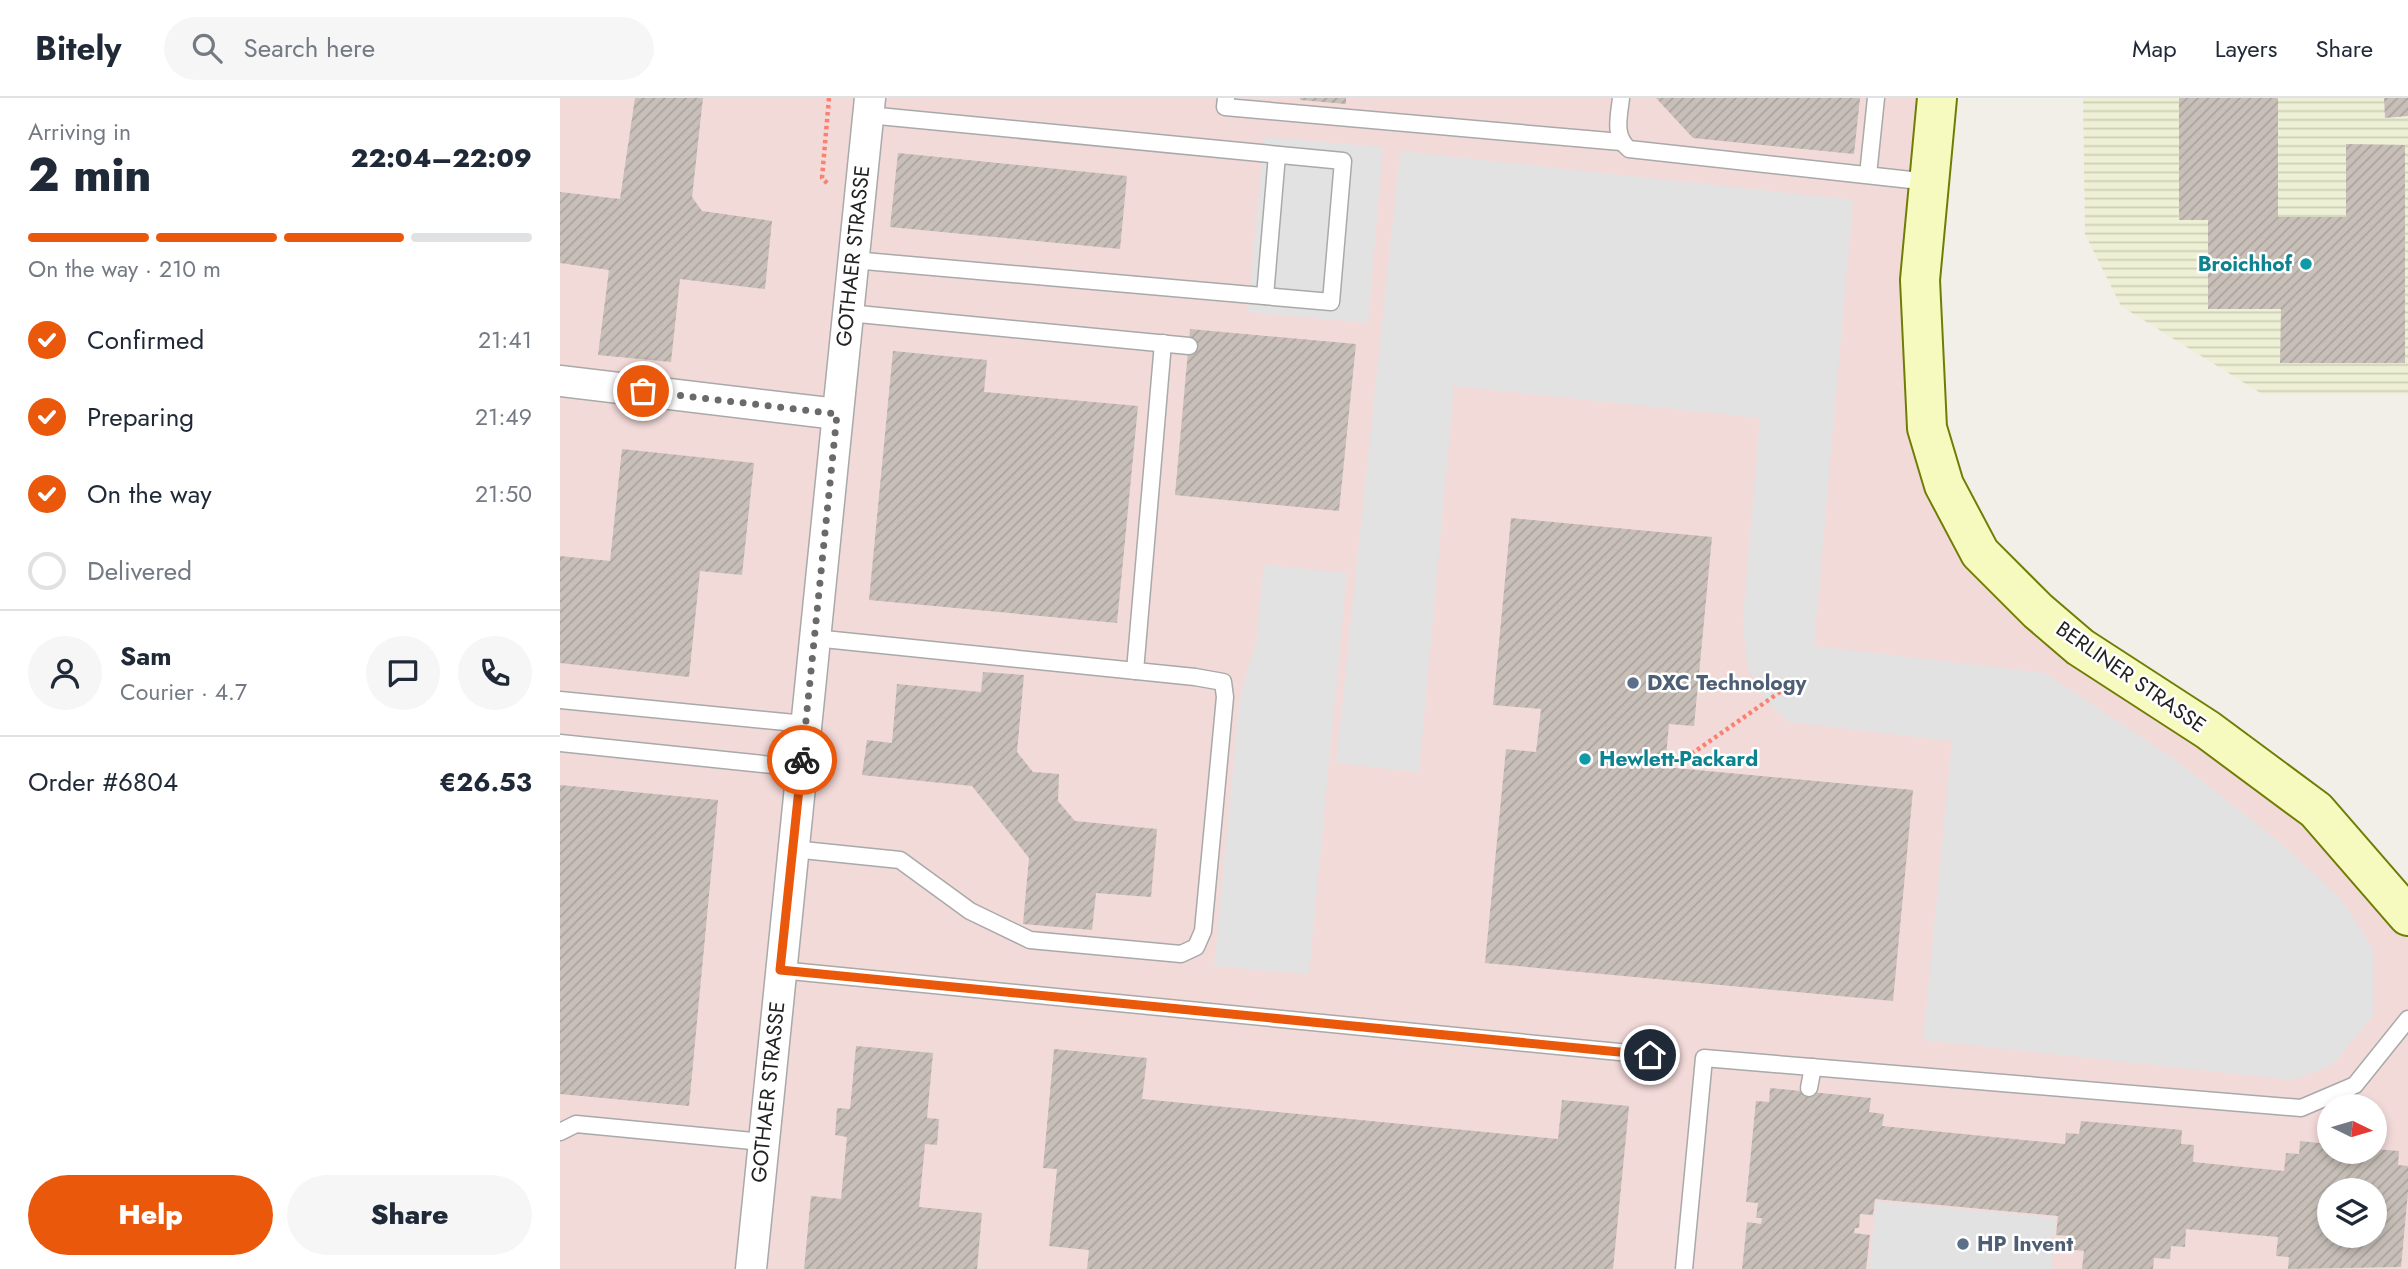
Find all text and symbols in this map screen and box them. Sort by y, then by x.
search box [164,17,654,80]
text: Bitely [35,25,122,72]
icon: search [188,29,226,67]
text: Search here [244,29,375,67]
text: Map [2132,31,2177,66]
text: Layers [2215,31,2277,66]
text: Share [2315,31,2373,66]
text: Arriving in [28,115,131,149]
text: 22:04–22:09 [351,139,532,177]
text: 2 min [28,142,152,208]
street label: GOTHAER STRASSE [829,164,877,348]
place label: Broichhof [2198,249,2293,279]
text: On the way · 210 m [28,252,221,286]
marker: Broichhof [2298,256,2314,272]
icon: check [28,321,66,359]
text: Confirmed [87,321,204,359]
text: 21:41 [478,323,532,357]
pin [613,361,673,421]
icon: bag [624,372,662,410]
icon: check [28,398,66,436]
text: Preparing [87,398,194,436]
text: 21:49 [475,400,532,434]
icon: check [28,475,66,513]
text: On the way [87,475,212,513]
text: 21:50 [475,477,532,511]
text: Delivered [87,552,192,590]
street label: BERLINER STRASSE [2050,614,2212,740]
button: person [28,636,102,710]
button: chat [366,636,440,710]
button: phone [458,636,532,710]
text: Sam [120,637,172,675]
place label: DXC Technology [1647,668,1808,698]
text: Courier · 4.7 [120,675,247,709]
marker: DXC Technology [1625,675,1641,691]
courier [767,725,837,795]
icon: bike [783,741,821,779]
place label: Hewlett-Packard [1599,744,1758,774]
marker: Hewlett-Packard [1577,751,1593,767]
text: Order #6804 [28,763,178,801]
text: €26.53 [439,763,532,801]
street label: GOTHAER STRASSE [744,1000,792,1184]
pin [1620,1025,1680,1085]
icon: home [1631,1036,1669,1074]
north arrow [2317,1094,2387,1164]
map controls [2317,1094,2387,1248]
button: Help [28,1175,273,1255]
button: Share [287,1175,532,1255]
button: layers [2317,1178,2387,1248]
place label: HP Invent [1977,1229,2073,1259]
marker: HP Invent [1955,1236,1971,1252]

